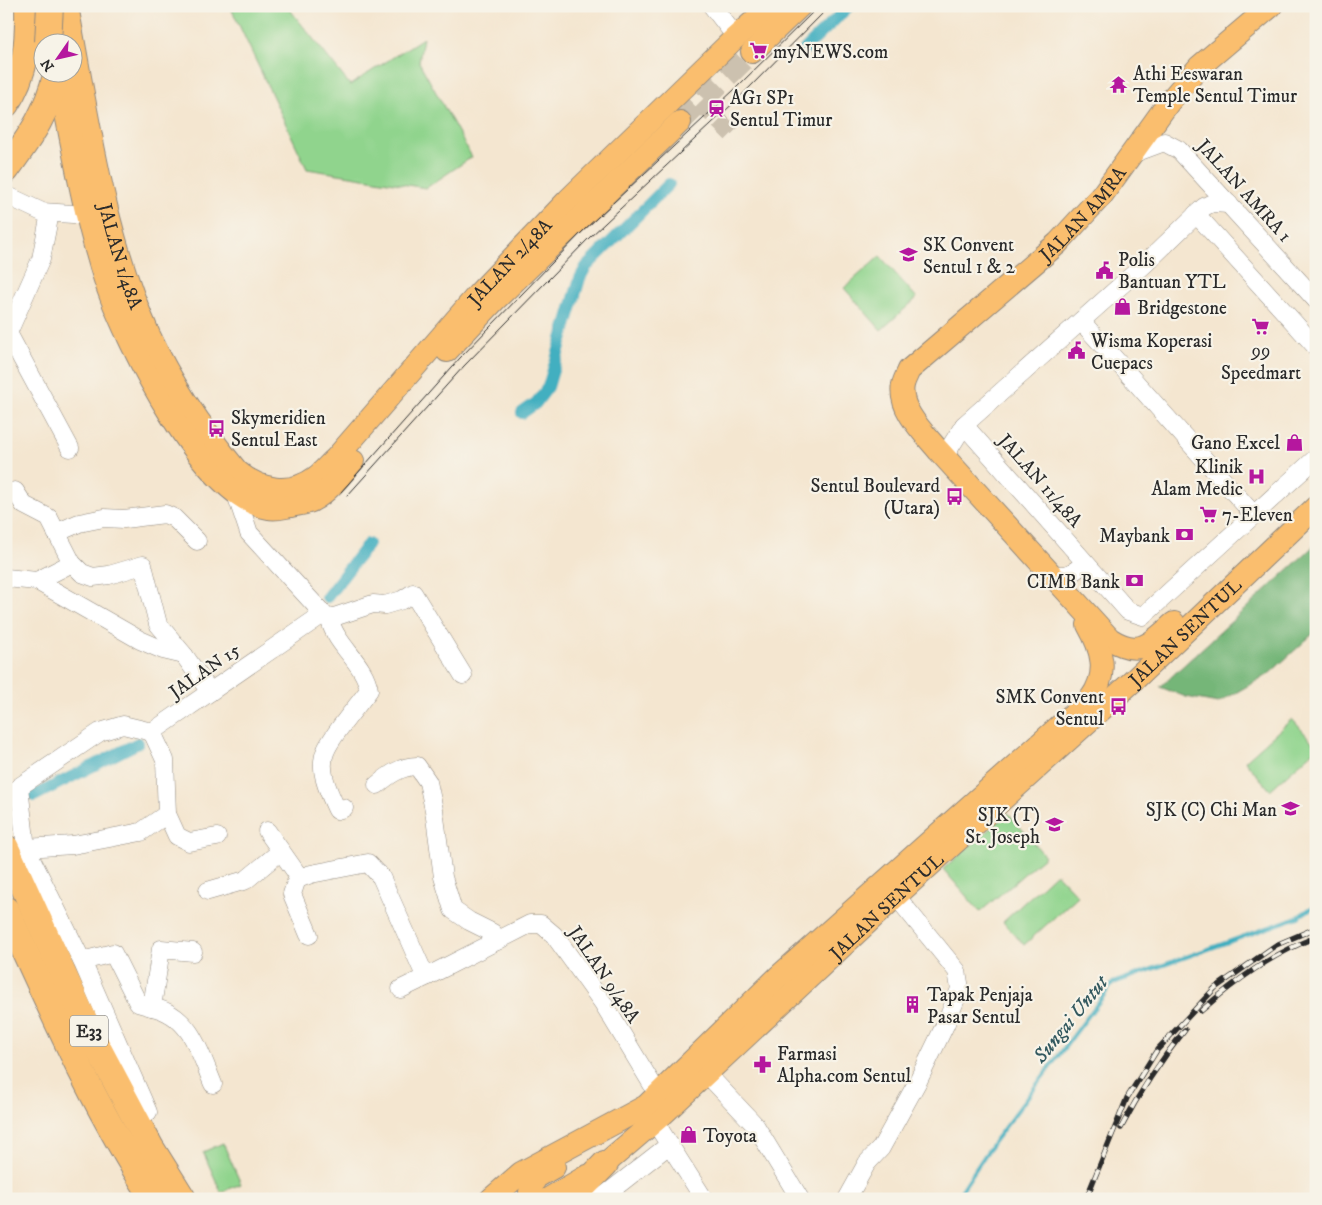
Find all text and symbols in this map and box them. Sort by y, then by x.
north arrow [32,32,82,82]
supermarket icon: myNEWS.com [749,41,769,61]
place label: myNEWS.com [773,41,888,64]
text: N [37,54,59,75]
place label: Athi Eeswaran Temple Sentul Timur [1133,63,1297,108]
temple icon: Athi Eeswaran Temple Sentul Timur [1109,74,1129,94]
place label: AG1 SP1 Sentul Timur [730,87,832,132]
station icon: AG1 SP1 Sentul Timur [706,98,726,118]
street label: JALAN AMRA 1 [1190,133,1296,247]
street label: JALAN AMRA [1034,162,1132,268]
street label: JALAN 1/48A [92,199,147,314]
street label: JALAN 2/48A [462,214,558,312]
place label: SK Convent Sentul 1 & 2 [923,234,1015,279]
school or university icon: SK Convent Sentul 1 & 2 [899,245,919,265]
place label: Polis Bantuan YTL [1118,249,1226,294]
public building icon: Polis Bantuan YTL [1094,260,1114,280]
shop icon: Bridgestone [1113,297,1133,317]
place label: Bridgestone [1137,297,1227,320]
supermarket icon: 99 Speedmart [1251,317,1271,337]
place label: Wisma Koperasi Cuepacs [1090,330,1212,375]
place label: 99 Speedmart [1221,340,1301,385]
public building icon: Wisma Koperasi Cuepacs [1067,341,1087,361]
place label: Skymeridien Sentul East [231,407,326,452]
bus stop icon: Skymeridien Sentul East [207,418,227,438]
street label: JALAN 11/48A [992,428,1087,533]
place label: Gano Excel [1191,432,1280,455]
shop icon: Gano Excel [1284,432,1304,452]
place label: Klinik Alam Medic [1151,456,1244,501]
hospital icon: Klinik Alam Medic [1247,467,1267,487]
place label: Sentul Boulevard (Utara) [810,475,941,520]
bus stop icon: Sentul Boulevard (Utara) [944,486,964,506]
supermarket icon: 7-Eleven [1198,504,1218,524]
place label: 7-Eleven [1222,504,1293,527]
place label: Maybank [1099,525,1171,548]
bank icon: Maybank [1174,525,1194,545]
place label: CIMB Bank [1027,571,1121,594]
bank icon: CIMB Bank [1124,571,1144,591]
street label: JALAN SENTUL [1123,574,1247,693]
street label: JALAN 15 [163,638,245,705]
place label: SMK Convent Sentul [995,686,1104,731]
bus stop icon: SMK Convent Sentul [1108,697,1128,717]
place label: SJK (C) Chi Man [1146,799,1277,822]
school or university icon: SJK (C) Chi Man [1281,799,1301,819]
place label: SJK (T) St. Joseph [965,804,1040,849]
school or university icon: SJK (T) St. Joseph [1044,815,1064,835]
street label: JALAN SENTUL [824,848,949,966]
street label: JALAN 9/48A [562,920,645,1028]
water label: Sungai Untut [1028,970,1115,1069]
place label: Tapak Penjaja Pasar Sentul [927,984,1033,1029]
building icon: Tapak Penjaja Pasar Sentul [903,995,923,1015]
road number: E33 [70,1016,108,1046]
place label: Farmasi Alpha.com Sentul [777,1043,912,1088]
pharmacy icon: Farmasi Alpha.com Sentul [753,1054,773,1074]
shop icon: Toyota [679,1125,699,1145]
place label: Toyota [703,1125,757,1148]

